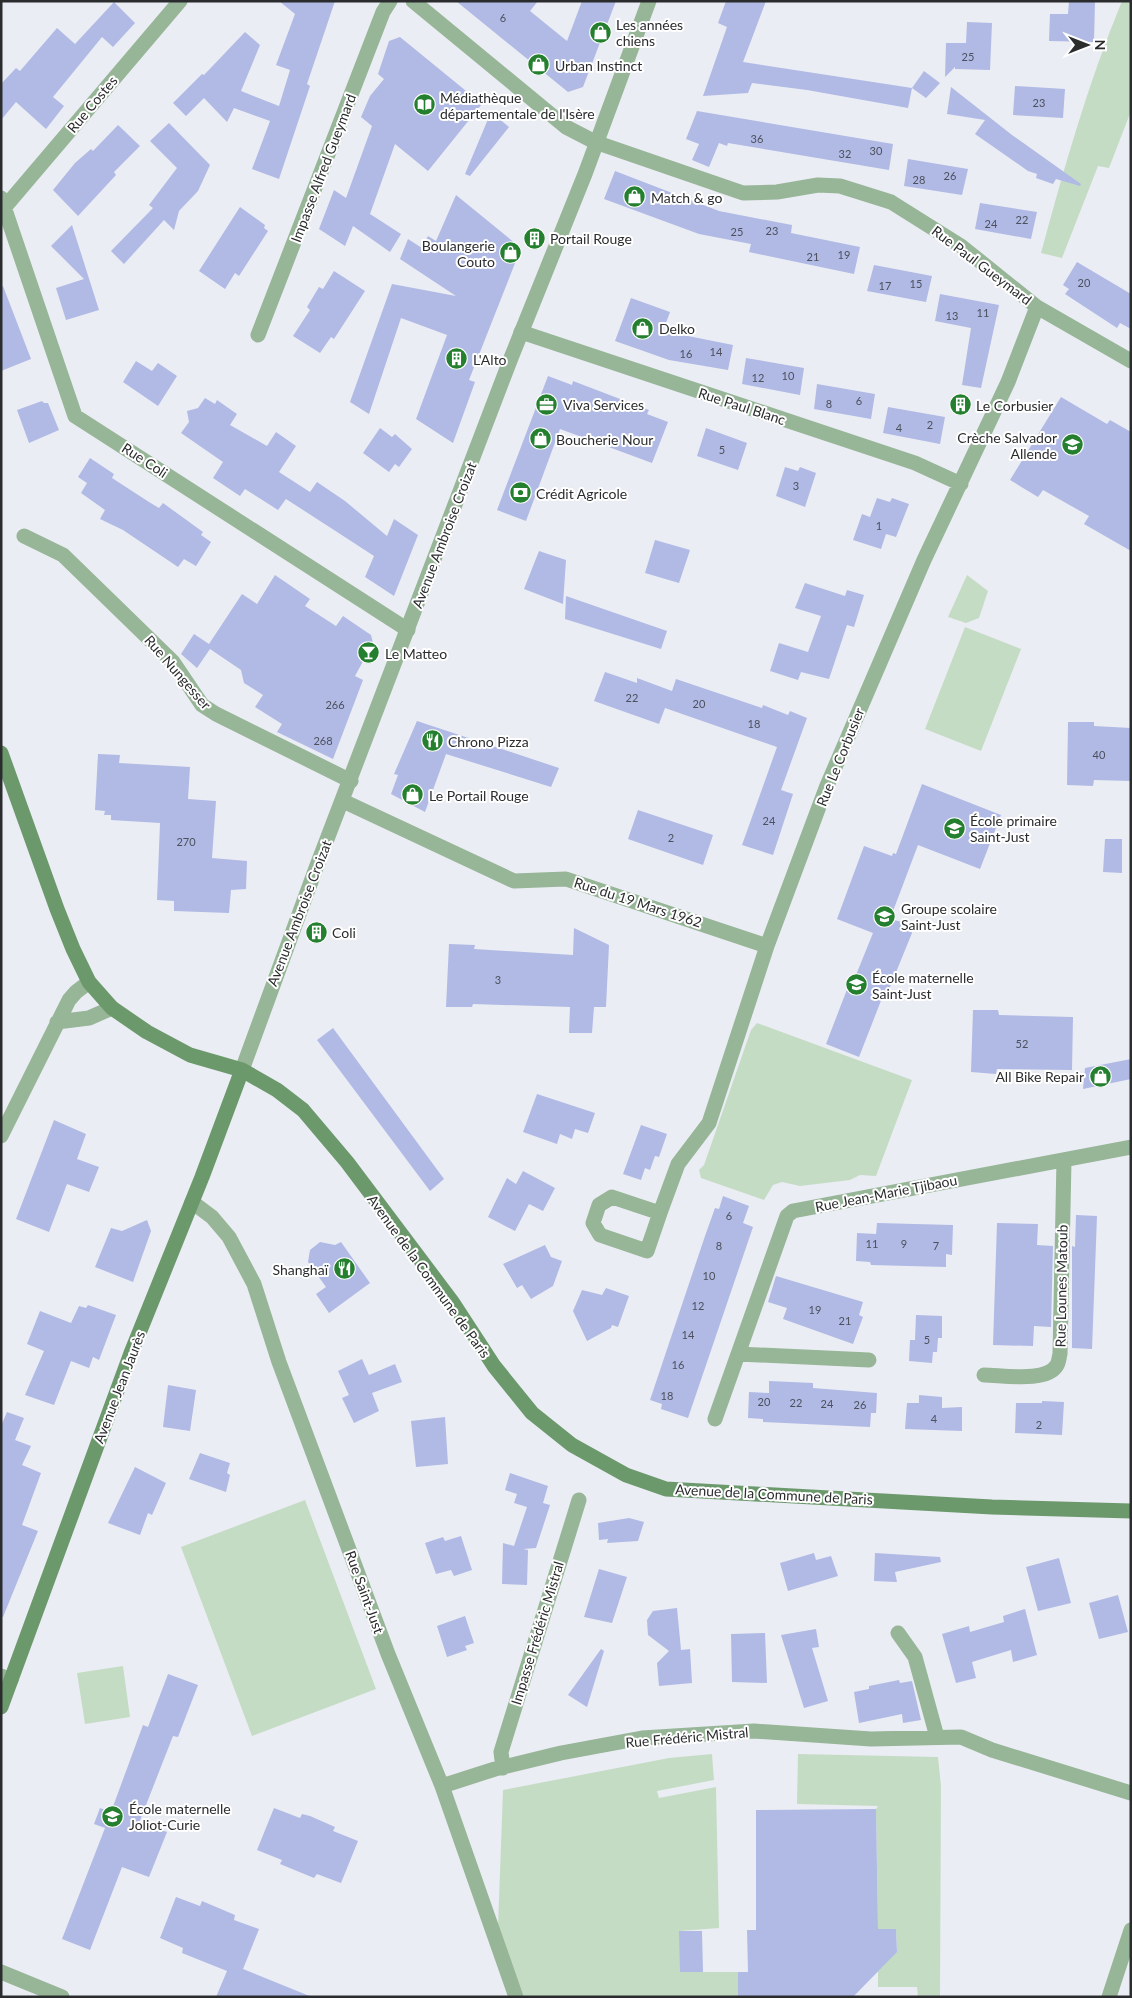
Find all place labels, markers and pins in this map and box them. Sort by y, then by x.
place label: Les années chiens [616,16,683,49]
shop icon: Les années chiens [588,20,612,44]
shop icon: Urban Instinct [527,53,551,77]
place label: Urban Instinct [555,57,642,74]
place label: Médiathèque départementale de l'Isère [440,89,595,122]
library icon: Médiathèque départementale de l'Isère [412,93,436,117]
shop icon: Match & go [623,185,647,209]
place label: Match & go [651,189,722,206]
building icon: Portail Rouge [522,226,546,250]
place label: Portail Rouge [550,230,632,247]
place label: Boulangerie Couto [422,237,495,270]
shop icon: Boulangerie Couto [499,241,523,265]
shop icon: Delko [631,316,655,340]
place label: Delko [659,320,695,337]
building icon: L'Alto [445,347,469,371]
place label: L'Alto [473,351,507,368]
office icon: Viva Services [535,392,559,416]
building icon: Le Corbusier [948,393,972,417]
place label: Viva Services [563,396,644,413]
place label: Le Corbusier [976,397,1053,414]
shop icon: Boucherie Nour [528,427,552,451]
place label: Crèche Salvador Allende [957,429,1057,462]
place label: Boucherie Nour [556,431,653,448]
school or university icon: Crèche Salvador Allende [1061,433,1085,457]
bank icon: Crédit Agricole [508,481,532,505]
place label: Crédit Agricole [536,485,627,502]
bar icon: Le Matteo [357,641,381,665]
place label: Le Matteo [385,645,447,662]
restaurant icon: Chrono Pizza [420,729,444,753]
place label: Chrono Pizza [448,733,529,750]
shop icon: Le Portail Rouge [401,783,425,807]
place label: Le Portail Rouge [429,787,529,804]
place label: École primaire Saint-Just [970,812,1057,845]
school or university icon: École primaire Saint-Just [942,816,966,840]
place label: Groupe scolaire Saint-Just [901,900,997,933]
school or university icon: Groupe scolaire Saint-Just [873,904,897,928]
building icon: Coli [304,920,328,944]
place label: Coli [332,924,356,941]
place label: École maternelle Saint-Just [872,969,974,1002]
school or university icon: École maternelle Saint-Just [844,973,868,997]
shop icon: All Bike Repair [1088,1064,1112,1088]
place label: All Bike Repair [995,1068,1084,1085]
restaurant icon: Shanghaï [332,1257,356,1281]
place label: Shanghaï [273,1261,329,1278]
place label: École maternelle Joliot-Curie [129,1800,231,1833]
school or university icon: École maternelle Joliot-Curie [101,1804,125,1828]

